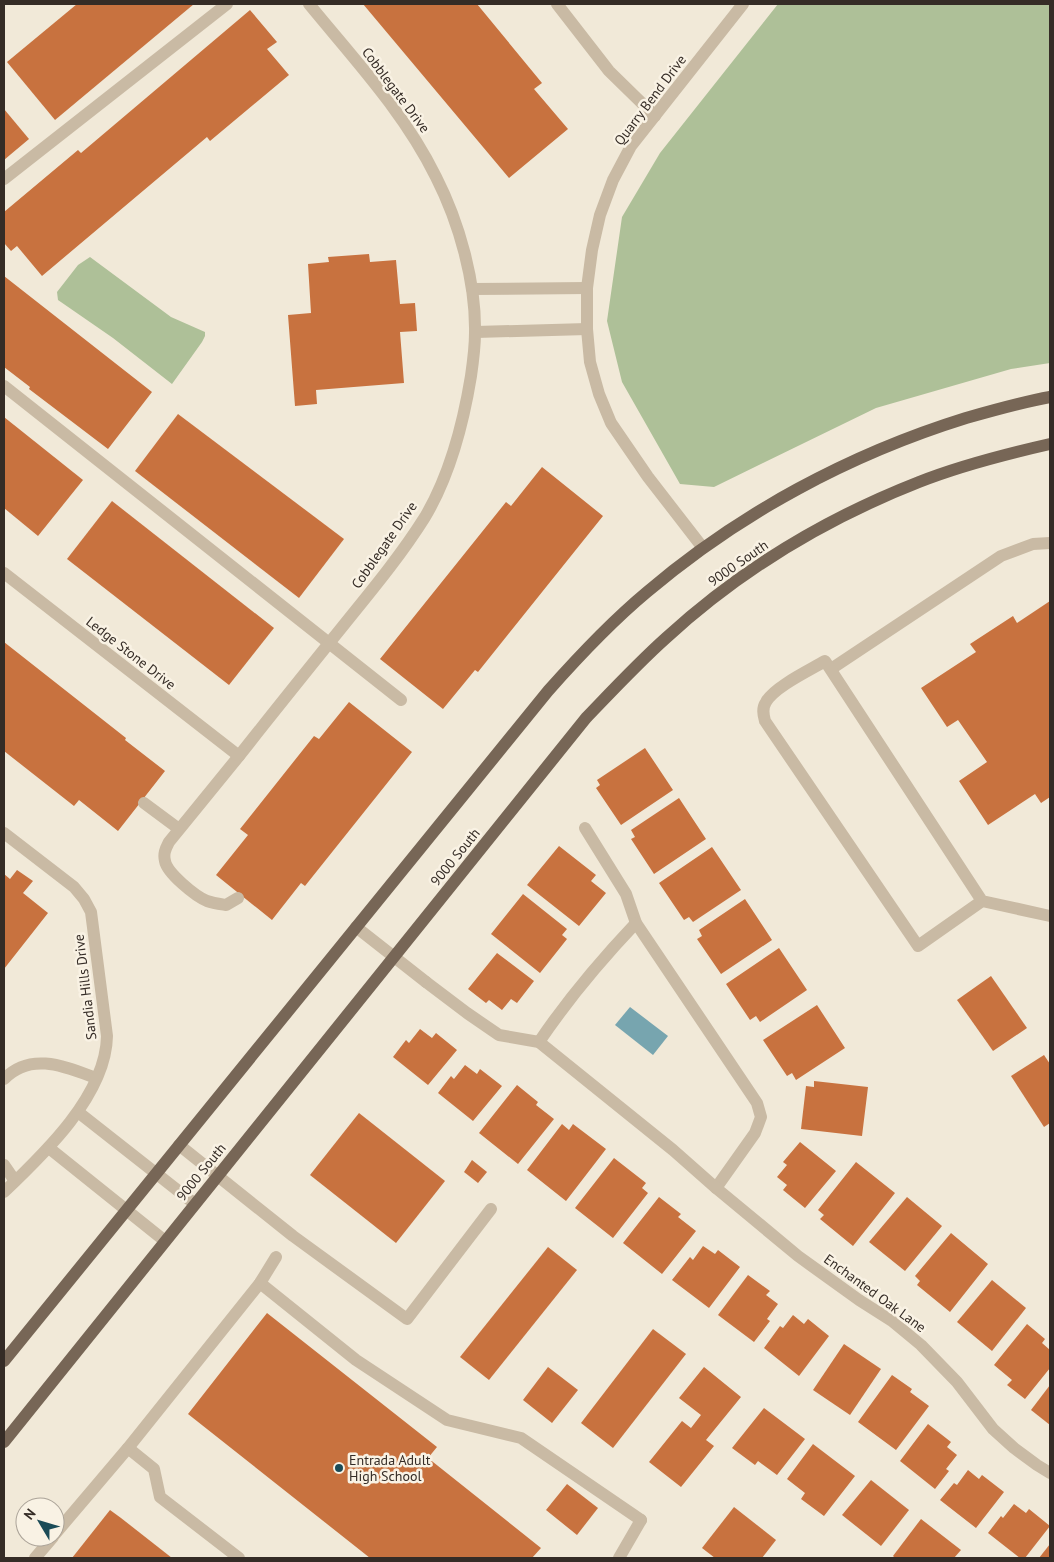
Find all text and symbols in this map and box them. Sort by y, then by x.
street label: Cobblegate Drive [358,44,434,136]
street label: Quarry Bend Drive [610,51,690,149]
street label: Cobblegate Drive [347,498,421,592]
street label: 9000 South [705,536,771,590]
street label: Ledge Stone Drive [83,612,179,694]
street label: 9000 South [426,824,484,890]
street label: Sandia Hills Drive [70,933,100,1041]
street label: 9000 South [172,1139,230,1205]
street label: Enchanted Oak Lane [820,1250,930,1336]
place label: Entrada Adult High School [349,1451,431,1485]
marker: Entrada Adult High School [333,1462,345,1474]
north arrow [15,1497,65,1547]
text: N [20,1505,40,1523]

